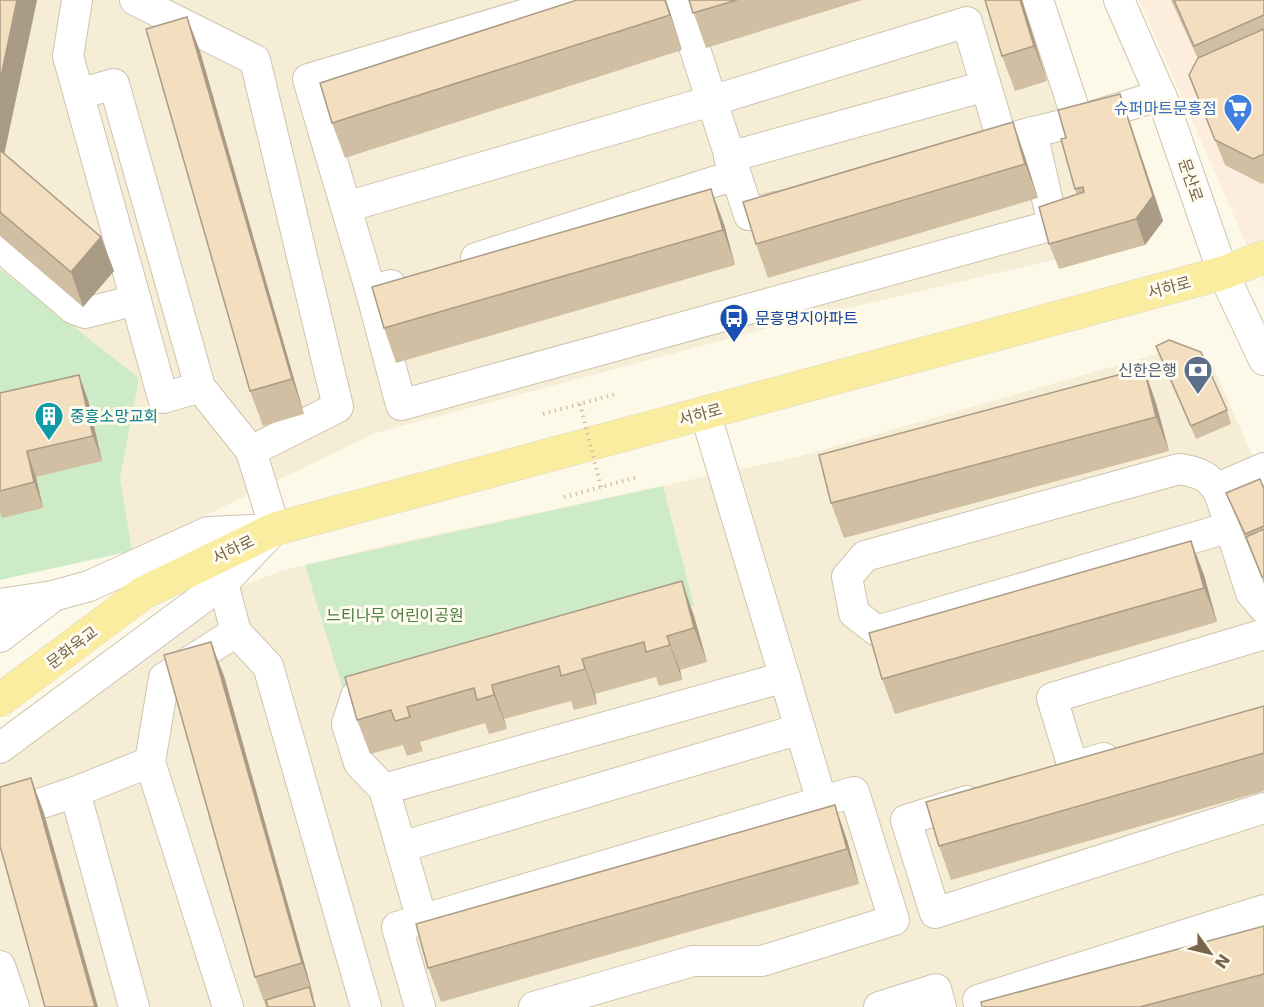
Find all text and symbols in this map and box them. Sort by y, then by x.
supermarket icon: 슈퍼마트문흥점 [1222,92,1254,134]
place label: 슈퍼마트문흥점 [1114,99,1217,118]
street label: 문산로 [1174,156,1207,204]
street label: 서하로 [1145,273,1193,302]
bus stop icon: 문흥명지아파트 [718,302,750,344]
place label: 문흥명지아파트 [755,309,858,328]
bank icon: 신한은행 [1182,354,1214,396]
place label: 신한은행 [1118,361,1177,380]
building icon: 중흥소망교회 [33,400,65,442]
street label: 서하로 [676,400,724,429]
place label: 중흥소망교회 [70,407,158,426]
street label: 서하로 [209,531,257,568]
park label: 느티나무 어린이공원 [326,606,464,625]
street label: 문화육교 [43,622,102,673]
north arrow [1180,923,1240,983]
text: N [1210,950,1234,972]

